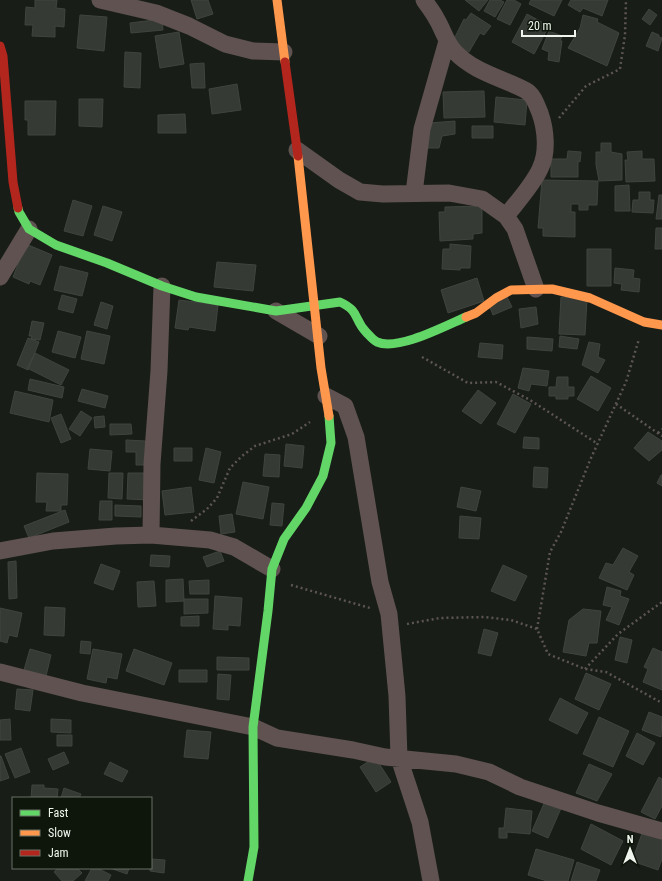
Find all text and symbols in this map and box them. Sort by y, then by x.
scale bar [522,12,575,38]
text: 20 m [528,19,552,33]
legend [12,797,152,869]
text: Fast [48,806,69,820]
text: Slow [48,826,71,840]
north arrow [610,829,650,869]
text: N [627,833,634,846]
text: Jam [48,846,69,860]

